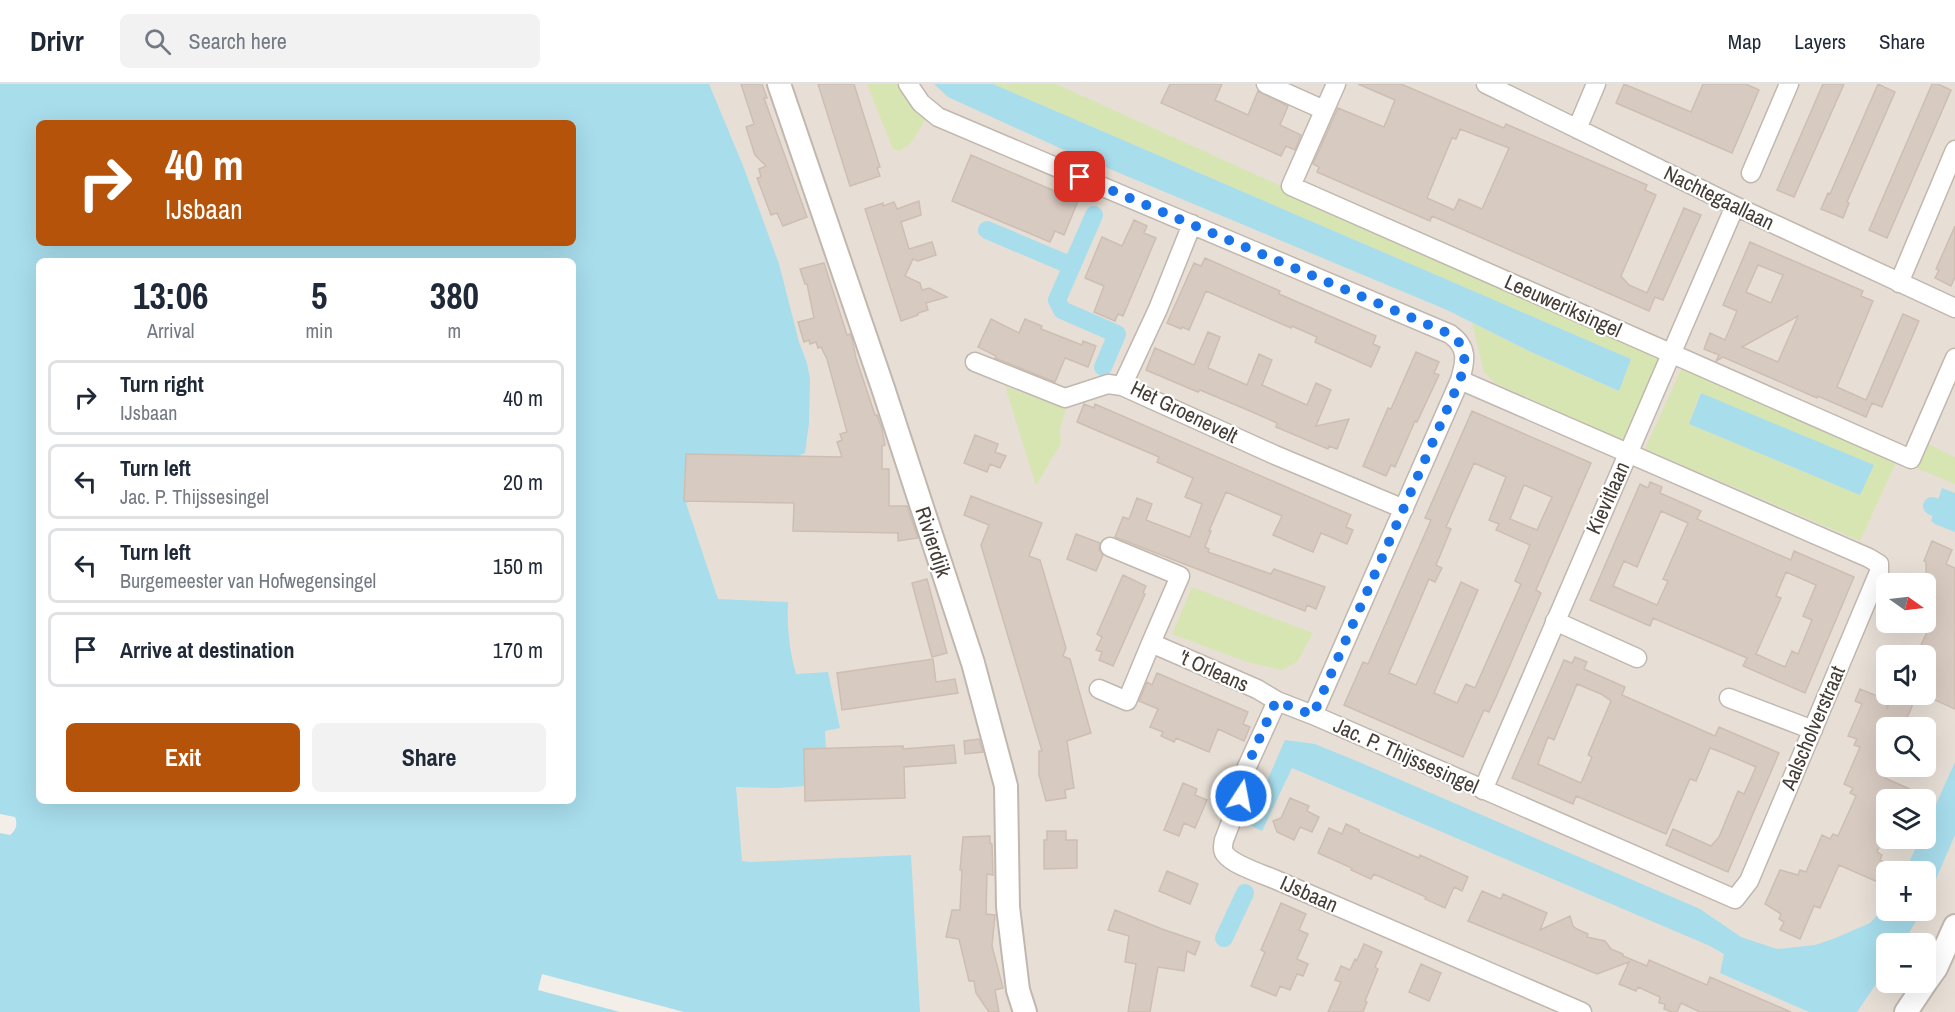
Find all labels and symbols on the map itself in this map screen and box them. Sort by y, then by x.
pin [1054,151,1105,202]
street label: Nachtegaallaan [1659,158,1779,237]
street label: Leeuweriksingel [1500,267,1626,344]
street label: Het Groenevelt [1126,373,1243,450]
street label: Kievitlaan [1579,457,1636,539]
street label: Rivierdijk [908,503,959,581]
north arrow [1876,573,1936,633]
street label: 't Orleans [1175,642,1254,699]
street label: Aalscholverstraat [1773,661,1852,795]
street label: Jac. P. Thijssesingel [1329,710,1484,801]
position arrow [1209,764,1273,828]
street label: IJsbaan [1276,868,1343,919]

